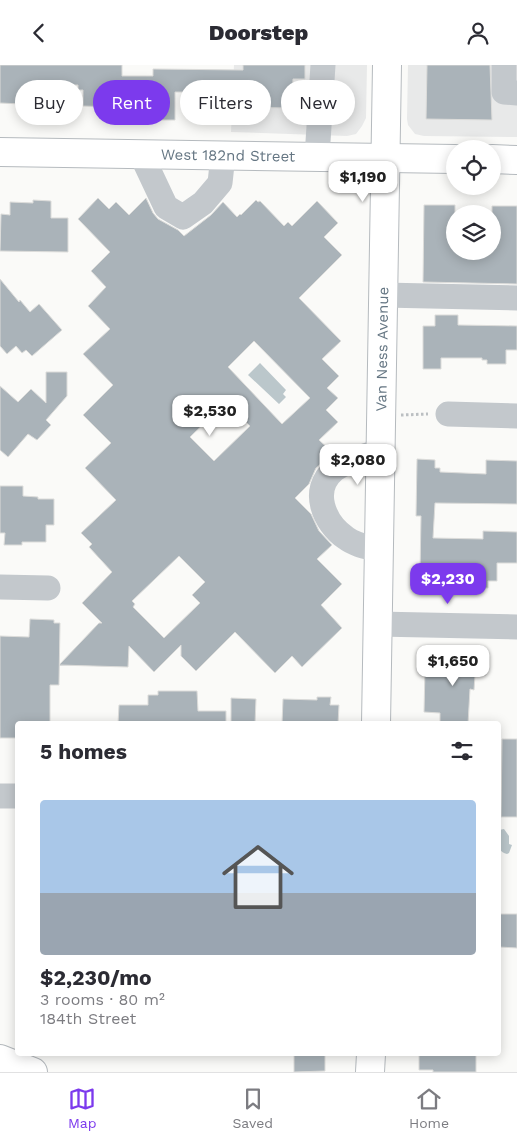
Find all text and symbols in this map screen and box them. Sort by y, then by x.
icon: back [25,19,53,47]
icon: person [464,19,492,47]
text: Doorstep [209,20,308,45]
chip: Buy [15,80,83,125]
chip: Rent [93,80,170,125]
chip: Filters [180,80,271,125]
chip: New [281,80,355,125]
map controls [446,140,501,260]
button: locate [446,140,501,195]
street label: West 182nd Street [161,145,296,166]
pin: $1,190 [322,161,404,203]
text: $1,190 [339,167,387,186]
button: layers [446,205,501,260]
street label: Van Ness Avenue [372,287,392,412]
pin: $2,530 [169,395,251,437]
text: $2,530 [183,401,237,420]
pin: $2,080 [317,443,399,486]
text: $2,080 [331,450,385,469]
pin: $2,230 [407,563,489,605]
text: $2,230 [421,569,475,588]
pin: $1,650 [412,645,494,687]
text: $1,650 [427,651,479,670]
icon: filters [448,737,476,765]
text: 5 homes [40,739,127,764]
icon: home [213,832,303,922]
text: $2,230/mo [40,965,152,990]
text: 3 rooms · 80 m² [40,990,165,1009]
text: 184th Street [40,1009,136,1028]
tab: Map [68,1085,97,1131]
tab: Saved [232,1085,273,1131]
tab: Home [409,1085,449,1131]

